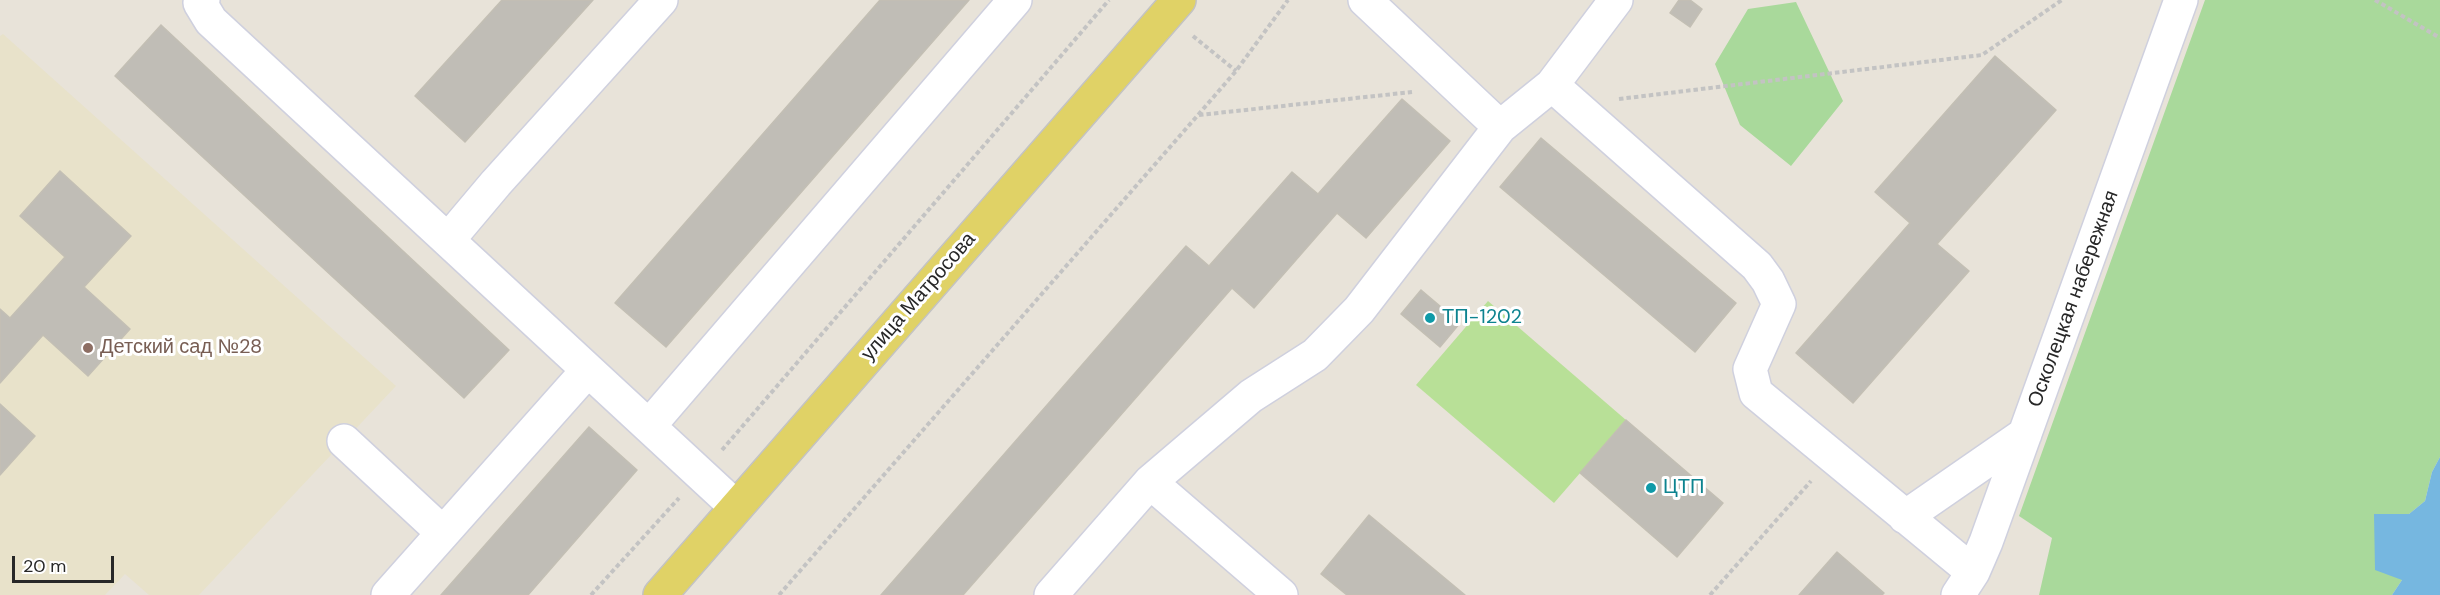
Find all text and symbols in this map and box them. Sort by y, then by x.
street label: Осколецкая набережная [2024,187,2124,411]
street label: улица Матросова [857,228,981,366]
place label: ТП-1202 [1442,306,1522,330]
marker: ТП-1202 [1423,311,1437,325]
place label: Детский сад №28 [100,336,262,360]
marker: Детский сад №28 [81,341,95,355]
place label: ЦТП [1663,476,1704,500]
marker: ЦТП [1644,481,1658,495]
scale bar [15,544,117,582]
text: 20 m [23,554,66,578]

